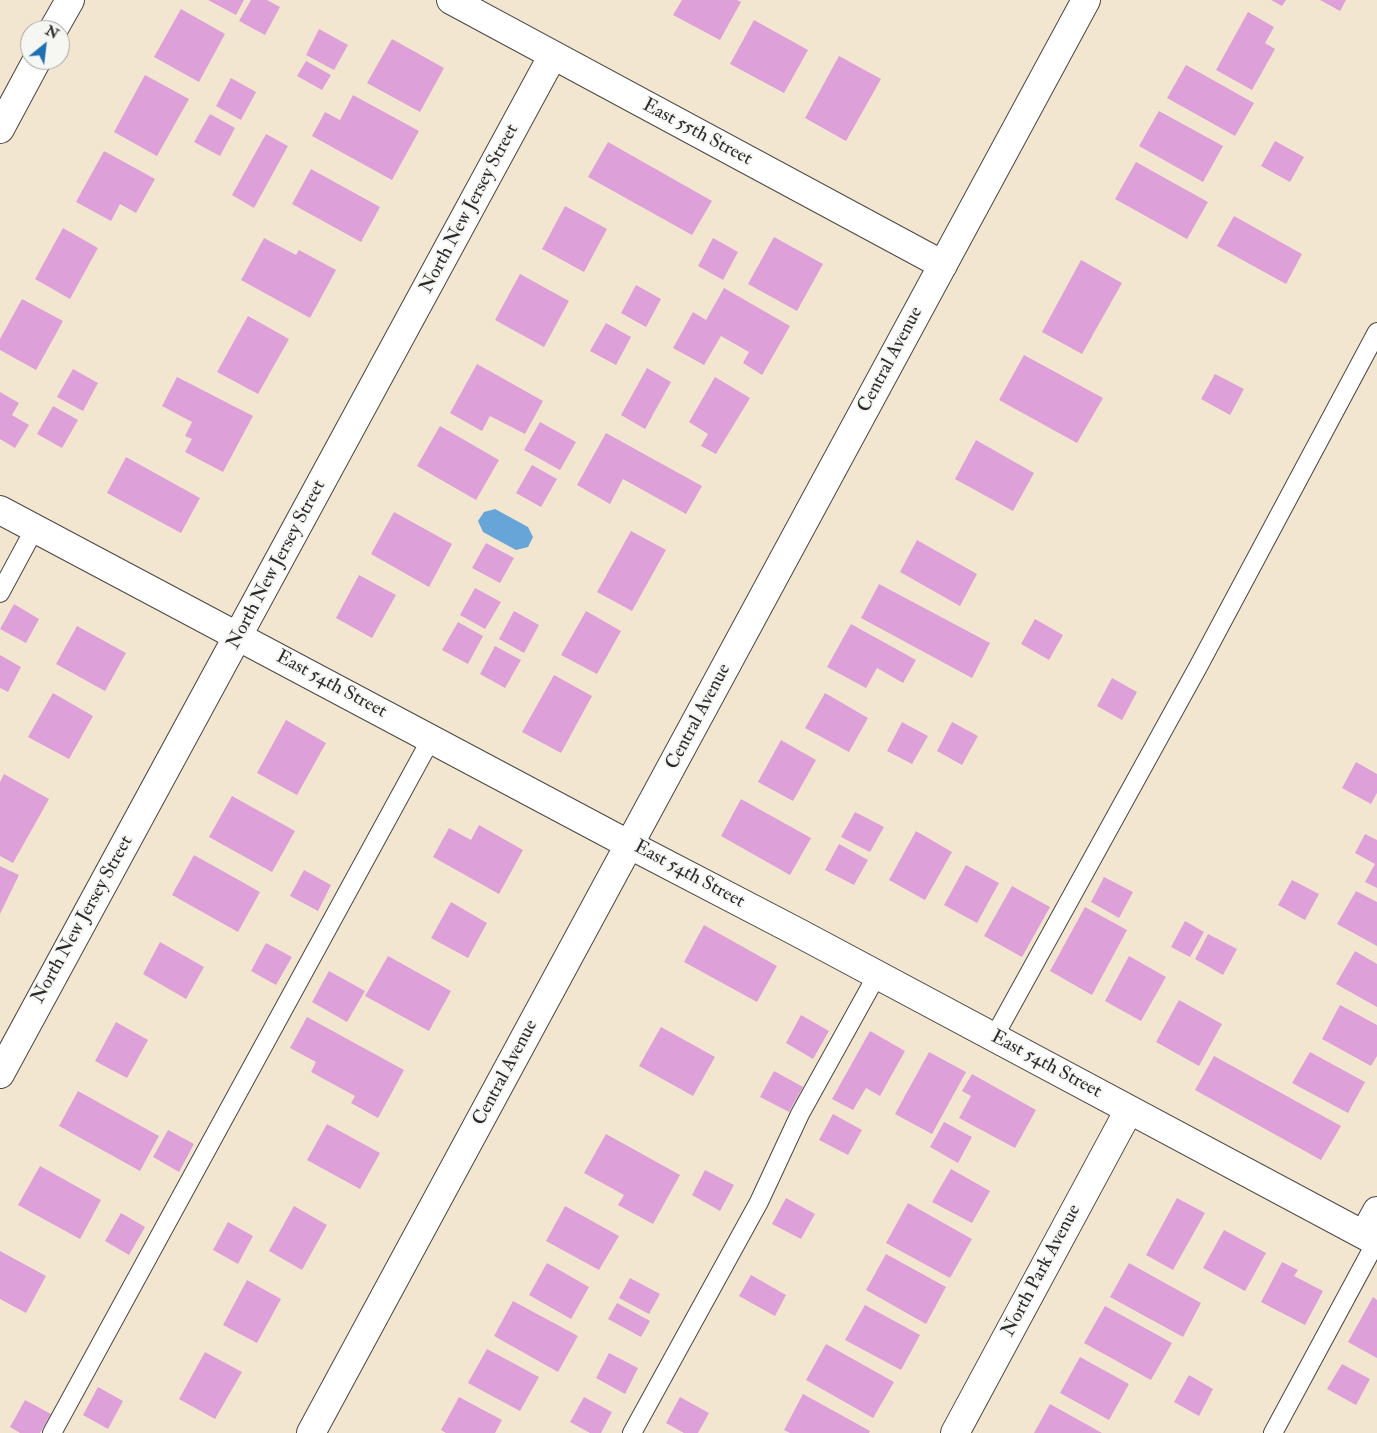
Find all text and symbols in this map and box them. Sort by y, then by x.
north arrow [20,20,70,70]
text: N [42,22,62,43]
street label: East 55th Street [638,95,756,171]
street label: North New Jersey Street [416,121,524,297]
street label: Central Avenue [854,303,928,417]
street label: North New Jersey Street [223,477,331,653]
street label: East 54th Street [272,646,390,724]
street label: Central Avenue [662,660,736,774]
street label: North New Jersey Street [27,832,139,1008]
street label: East 54th Street [630,836,748,914]
street label: Central Avenue [469,1016,543,1130]
street label: East 54th Street [987,1026,1105,1104]
street label: North Park Avenue [998,1201,1086,1341]

